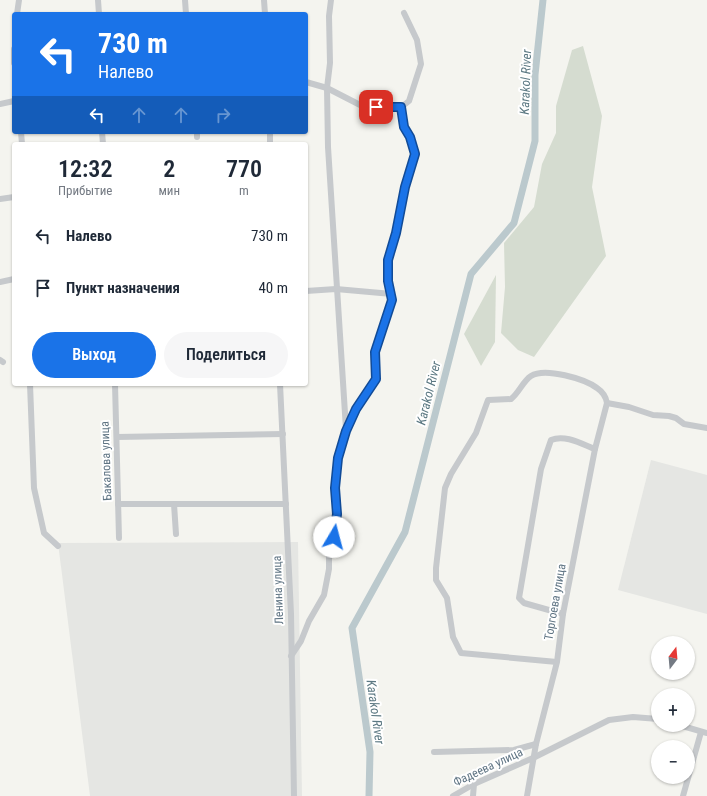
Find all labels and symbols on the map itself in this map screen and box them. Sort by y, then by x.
water label: Karakol River [517,48,534,115]
pin [359,90,393,124]
water label: Karakol River [413,359,444,427]
street label: Бакалова улица [98,421,114,501]
position arrow [313,516,355,558]
street label: Ленина улица [270,555,286,625]
street label: Торгоева улица [541,563,569,641]
north arrow [651,636,695,680]
water label: Karakol River [364,679,388,746]
street label: Фадеева улица [451,745,525,789]

